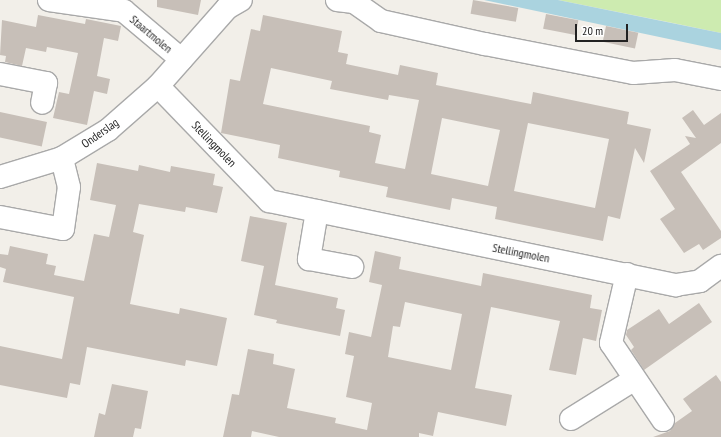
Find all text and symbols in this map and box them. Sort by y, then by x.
street label: Staartmolen [127,12,175,56]
scale bar [577,16,630,42]
text: 20 m [582,23,603,38]
street label: Onderslag [79,115,121,151]
street label: Stellingmolen [189,118,239,170]
street label: Stellingmolen [491,240,551,266]

